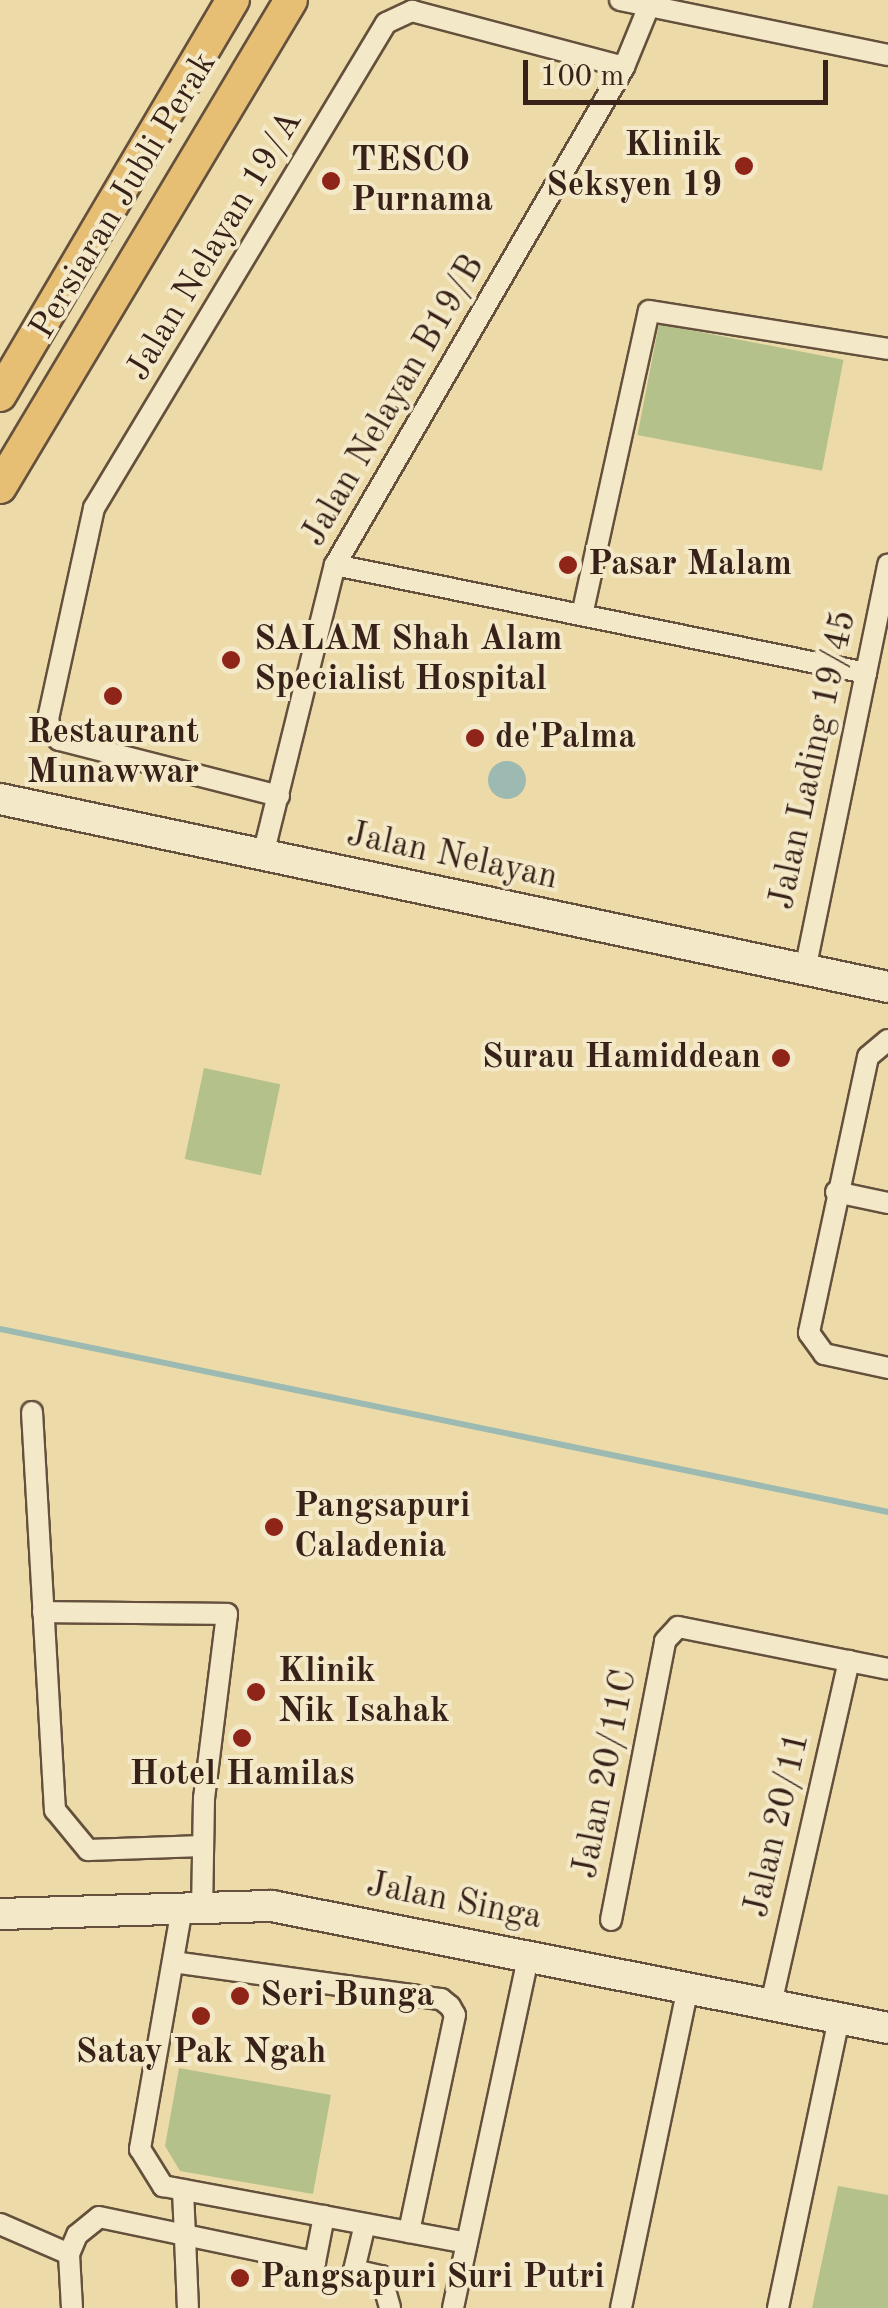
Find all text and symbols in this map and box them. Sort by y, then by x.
scale bar [528,40,833,102]
street label: Persiaran Jubli Perak [22,45,226,347]
text: 100 m [540,62,624,92]
street label: Jalan Nelayan 19/A [118,103,312,389]
place label: Klinik Seksyen 19 [546,125,722,207]
place label: TESCO Purnama [351,140,493,222]
marker: Klinik Seksyen 19 [731,153,757,179]
marker: TESCO Purnama [320,170,342,192]
street label: Jalan Nelayan B19/B [294,248,494,554]
place label: Pasar Malam [588,544,792,586]
marker: Pasar Malam [557,554,579,576]
street label: Jalan Lading 19/45 [762,607,866,913]
place label: SALAM Shah Alam Specialist Hospital [254,619,562,701]
marker: SALAM Shah Alam Specialist Hospital [218,647,244,673]
marker: Restaurant Munawwar [102,685,124,707]
place label: Restaurant Munawwar [27,712,199,794]
place label: de'Palma [495,717,636,759]
marker: de'Palma [464,727,486,749]
street label: Jalan Nelayan [343,814,561,900]
place label: Surau Hamiddean [482,1037,761,1079]
marker: Surau Hamiddean [770,1047,792,1069]
place label: Pangsapuri Caladenia [294,1486,470,1568]
marker: Pangsapuri Caladenia [263,1516,285,1538]
place label: Klinik Nik Isahak [278,1651,450,1733]
street label: Jalan 20/11C [565,1666,647,1882]
marker: Klinik Nik Isahak [243,1679,269,1705]
marker: Hotel Hamilas [231,1727,253,1749]
street label: Jalan 20/11 [736,1728,820,1922]
place label: Hotel Hamilas [130,1754,354,1796]
street label: Jalan Singa [363,1864,545,1940]
place label: Seri Bunga [260,1975,434,2017]
marker: Seri Bunga [229,1985,251,2007]
marker: Satay Pak Ngah [190,2005,212,2027]
place label: Satay Pak Ngah [76,2032,326,2074]
place label: Pangsapuri Suri Putri [260,2257,605,2299]
marker: Pangsapuri Suri Putri [229,2267,251,2289]

